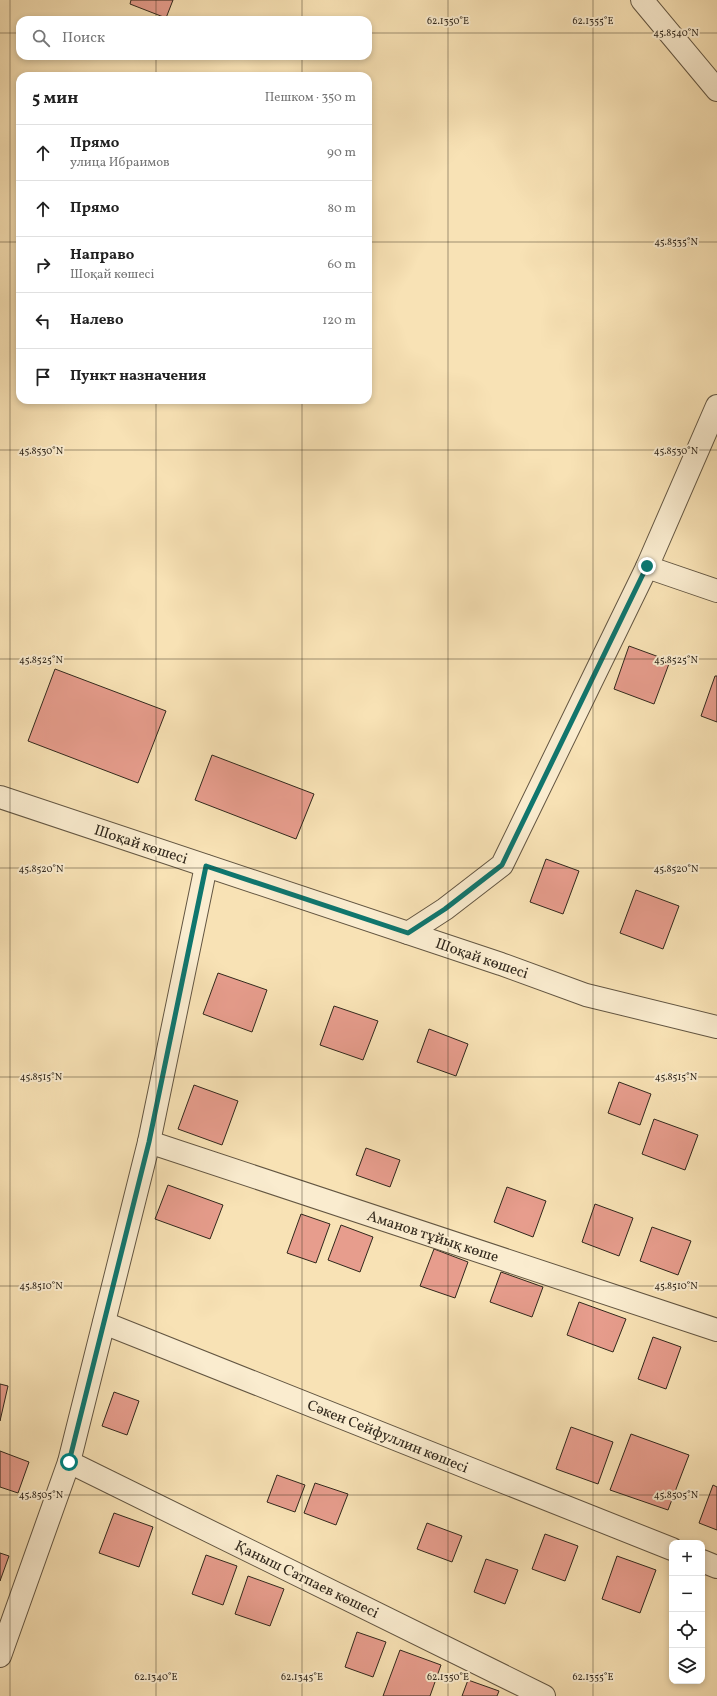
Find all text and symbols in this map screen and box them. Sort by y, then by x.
text: 62.1350°E [427,14,469,28]
text: 62.1355°E [572,14,614,28]
search box [16,16,372,60]
text: 45.8540°N [653,26,699,40]
icon: search [30,27,52,49]
text: Поиск [62,28,105,49]
text: 5 мин [32,87,78,110]
text: Пешком · 350 m [265,89,356,107]
text: Прямо [70,133,119,154]
icon: ahead [32,142,54,164]
text: 90 m [327,144,356,162]
text: улица Ибраимов [70,154,170,172]
icon: ahead [32,198,54,220]
text: Прямо [70,198,119,219]
text: 80 m [327,200,356,218]
text: 45.8535°N [654,235,698,249]
text: Направо [70,245,134,266]
icon: right [32,254,54,276]
text: 60 m [328,256,356,274]
text: Шоқай көшесі [70,266,154,284]
icon: left [32,310,54,332]
text: Налево [70,310,124,331]
text: 120 m [322,312,356,330]
icon: arrive [32,366,54,388]
text: Пункт назначения [70,366,206,387]
text: 45.8530°N [19,444,64,458]
text: 45.8530°N [654,444,699,458]
route end [638,557,656,575]
text: 45.8525°N [19,653,64,667]
text: 45.8525°N [654,653,699,667]
street label: Шоқай көшесі [91,820,190,870]
text: 45.8520°N [19,862,64,876]
text: 45.8520°N [654,862,699,876]
street label: Шоқай көшесі [432,934,531,985]
text: 45.8515°N [20,1070,63,1084]
text: 45.8515°N [655,1070,698,1084]
street label: Аманов тұйық көше [364,1206,501,1269]
text: 45.8510°N [19,1279,63,1293]
text: 45.8510°N [654,1279,698,1293]
street label: Сәкен Сейфуллин көшесі [304,1395,471,1479]
route start [60,1453,78,1471]
text: 45.8505°N [19,1488,64,1502]
text: 45.8505°N [654,1488,699,1502]
street label: Қаныш Сатпаев көшесі [231,1536,382,1624]
map controls [669,1540,705,1684]
button: + [669,1540,705,1576]
button: − [669,1576,705,1612]
button: locate [669,1612,705,1648]
button: layers [669,1648,705,1684]
text: 62.1340°E [134,1670,178,1684]
text: 62.1345°E [281,1670,323,1684]
text: 62.1350°E [427,1670,469,1684]
text: 62.1355°E [572,1670,614,1684]

